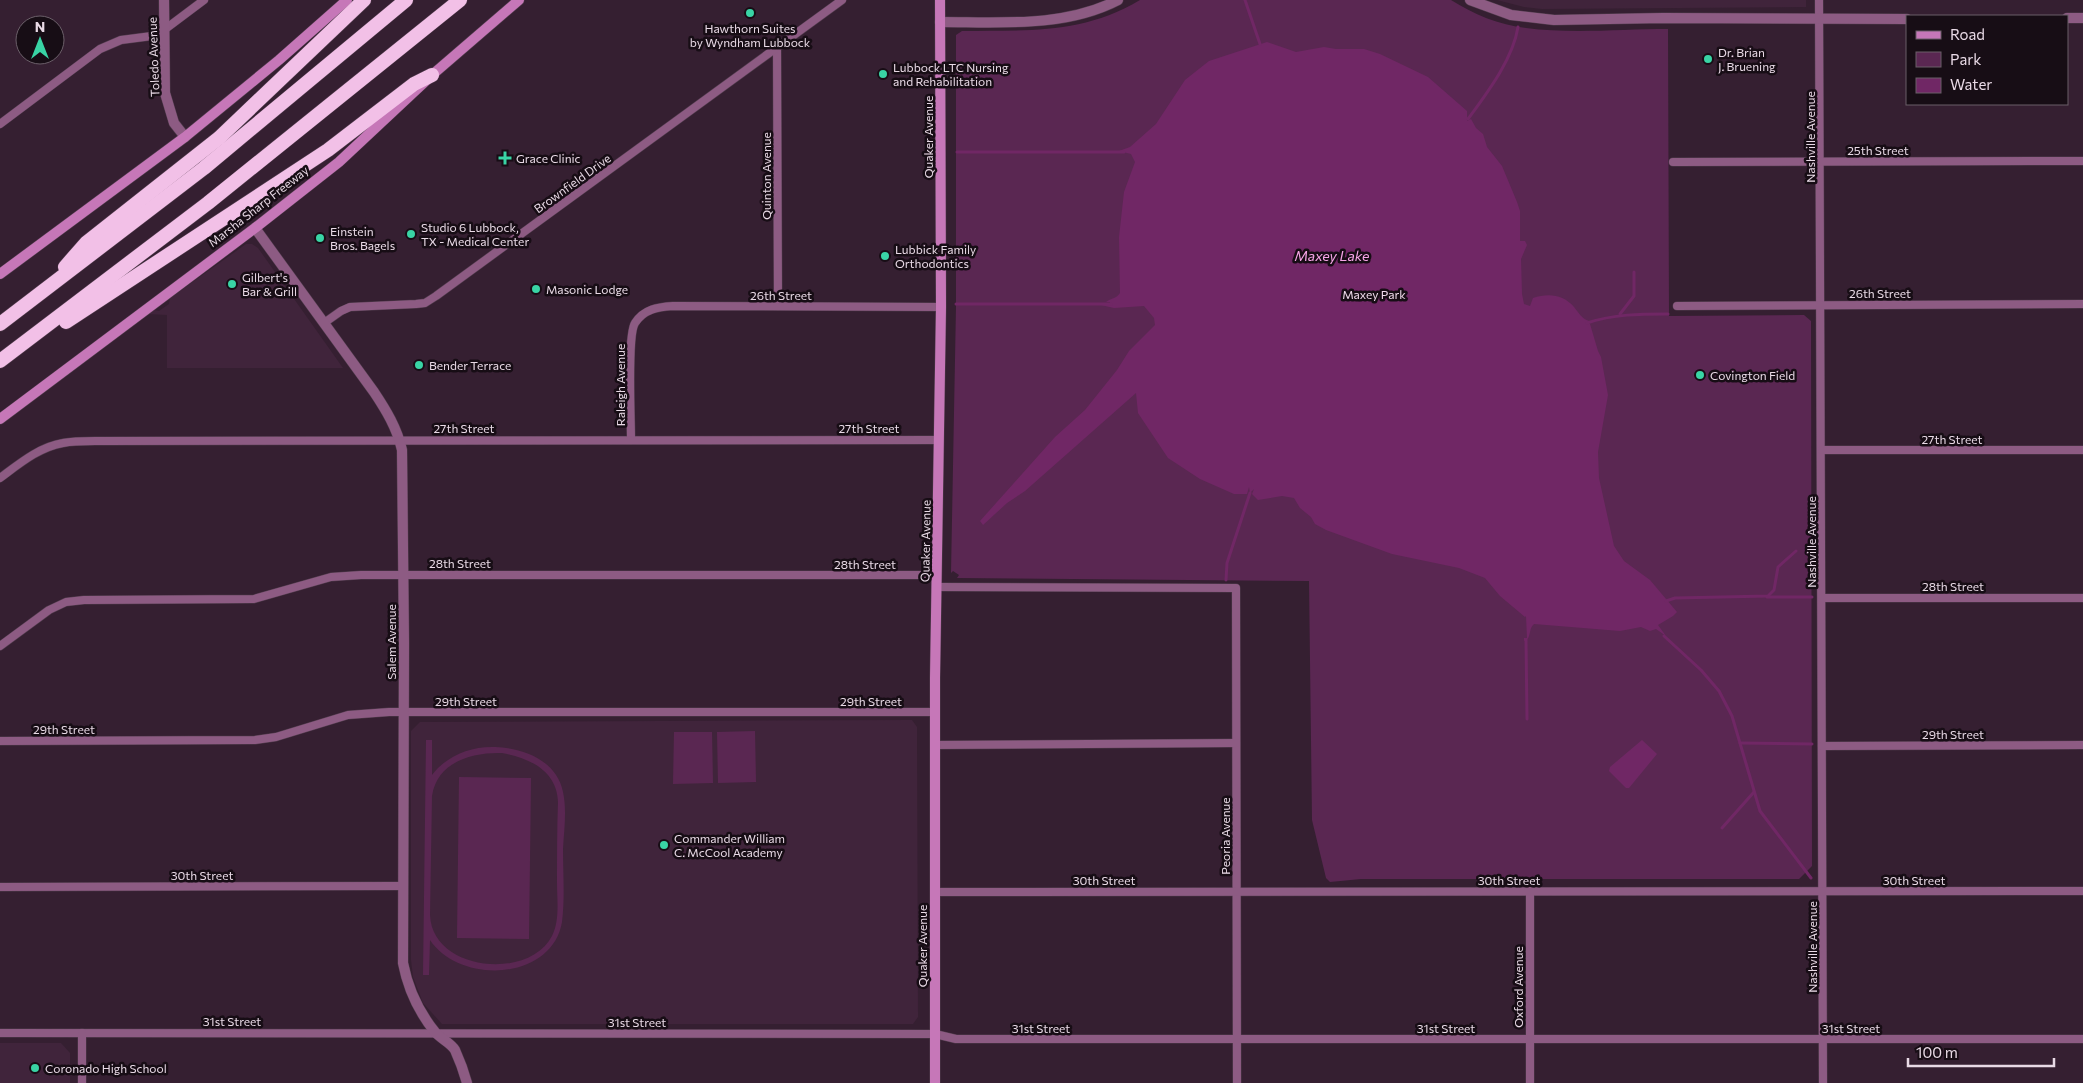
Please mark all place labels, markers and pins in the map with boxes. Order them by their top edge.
marker: Hawthorn Suites by Wyndham Lubbock [744,7,756,19]
place label: Hawthorn Suites by Wyndham Lubbock [690,21,811,49]
place label: Dr. Brian J. Bruening [1718,45,1776,74]
marker: Dr. Brian J. Bruening [1702,53,1714,65]
place label: Lubbock LTC Nursing and Rehabilitation [893,60,1009,88]
marker: Lubbock LTC Nursing and Rehabilitation [877,68,889,80]
marker: Grace Clinic [498,151,512,165]
place label: Grace Clinic [516,151,581,165]
place label: Studio 6 Lubbock, TX - Medical Center [421,220,529,248]
place label: Einstein Bros. Bagels [330,224,395,252]
marker: Studio 6 Lubbock, TX - Medical Center [405,228,417,240]
marker: Einstein Bros. Bagels [314,232,326,244]
place label: Lubbick Family Orthodontics [895,242,976,270]
marker: Lubbick Family Orthodontics [879,250,891,262]
place label: Gilbert's Bar & Grill [242,270,297,298]
marker: Gilbert's Bar & Grill [226,278,238,290]
place label: Masonic Lodge [546,282,628,296]
marker: Masonic Lodge [530,283,542,295]
place label: Bender Terrace [429,358,511,372]
marker: Bender Terrace [413,359,425,371]
place label: Covington Field [1710,368,1795,382]
marker: Covington Field [1694,369,1706,381]
place label: Commander William C. McCool Academy [674,831,785,859]
marker: Commander William C. McCool Academy [658,839,670,851]
place label: Coronado High School [45,1061,167,1075]
marker: Coronado High School [29,1062,41,1074]

